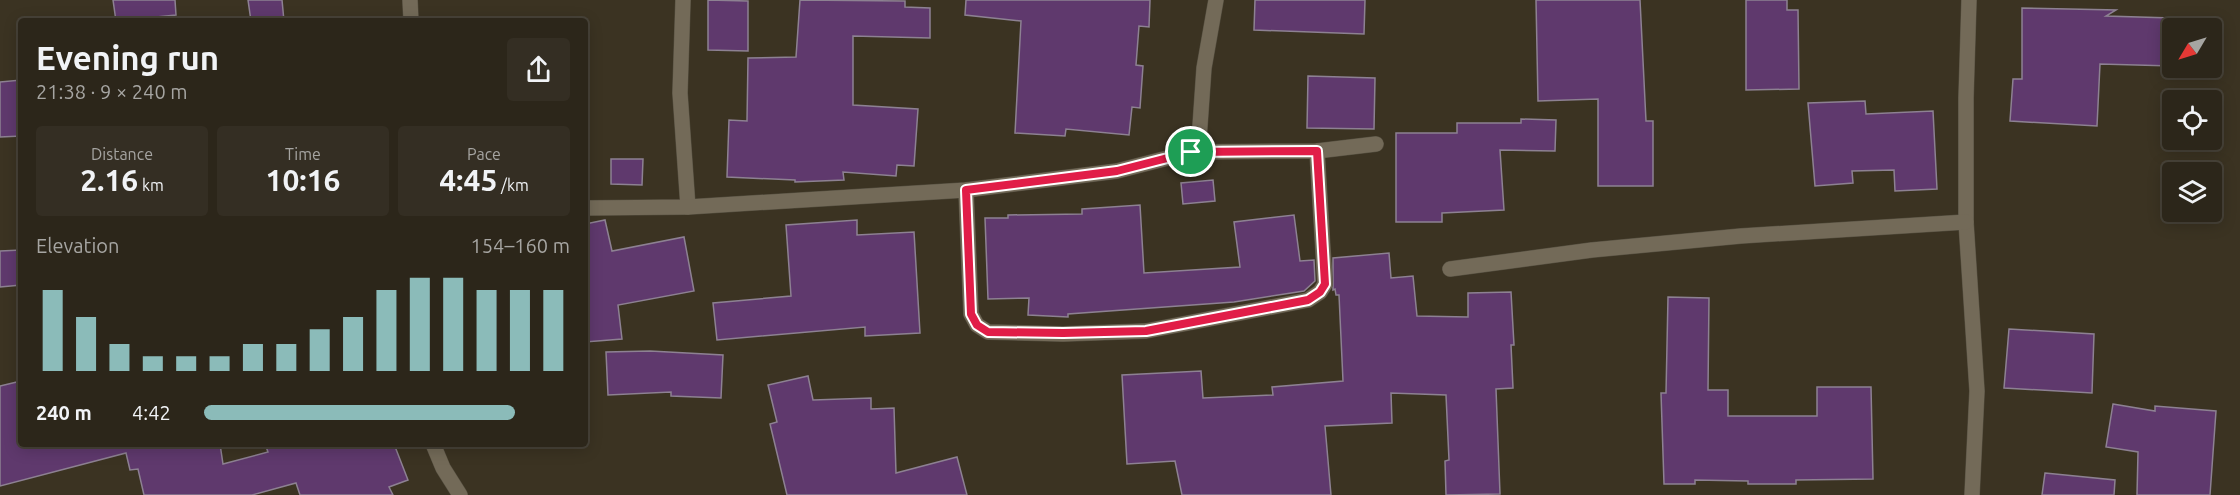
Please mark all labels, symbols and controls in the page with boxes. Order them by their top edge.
north arrow [2162,18,2222,78]
map controls [2162,18,2222,222]
button: share [507,38,570,101]
text: Evening run [36,39,219,76]
text: 21:38 · 9 × 240 m [36,80,188,103]
button: locate [2162,90,2222,150]
pin [1165,126,1216,177]
icon: arrive [1174,135,1207,168]
text: Distance [91,145,153,163]
text: Time [285,145,321,163]
text: Pace [467,145,501,163]
button: layers [2162,162,2222,222]
text: 2.16 [80,163,138,197]
text: 10:16 [265,163,341,197]
text: 4:45 [439,163,497,197]
text: km [138,176,164,194]
text: /km [497,176,529,194]
text: Elevation [36,234,119,257]
text: 154–160 m [471,234,570,257]
text: 240 m [36,401,92,424]
text: 4:42 [132,401,171,424]

